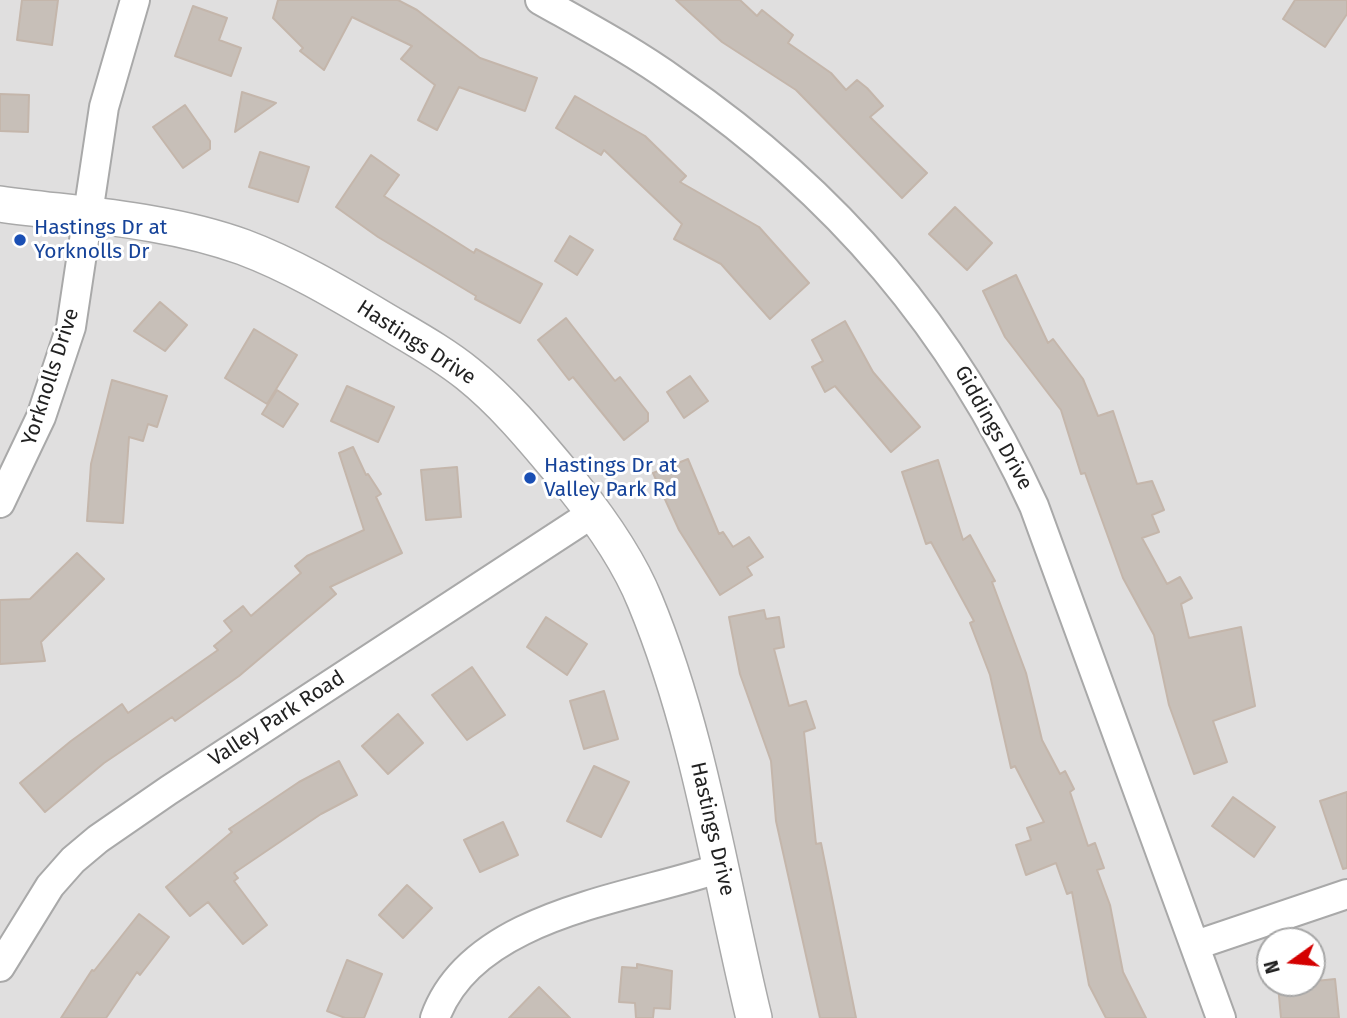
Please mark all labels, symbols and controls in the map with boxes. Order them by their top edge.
place label: Hastings Dr at Yorknolls Dr [34,215,167,265]
marker: Hastings Dr at Yorknolls Dr [12,232,28,248]
street label: Hastings Drive [352,295,480,391]
street label: Yorknolls Drive [17,305,85,449]
street label: Giddings Drive [949,362,1037,494]
place label: Hastings Dr at Valley Park Rd [544,453,677,503]
marker: Hastings Dr at Valley Park Rd [522,470,538,486]
street label: Valley Park Road [204,666,350,772]
street label: Hastings Drive [684,760,740,898]
north arrow [1256,927,1326,997]
text: N [1259,958,1285,976]

